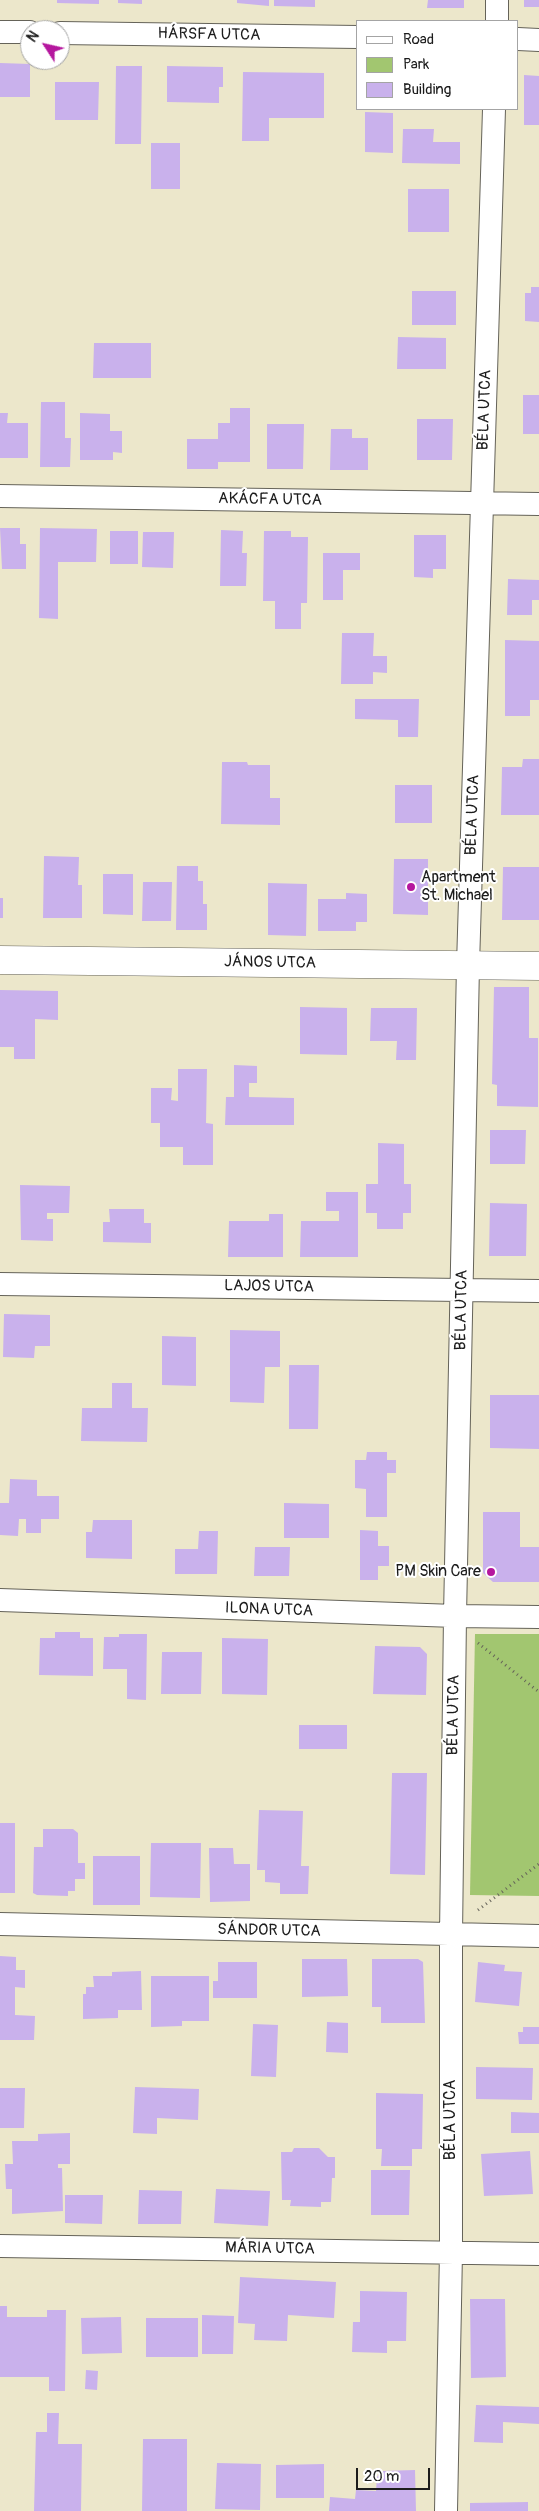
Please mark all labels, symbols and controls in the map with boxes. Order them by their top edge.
north arrow [20,20,70,70]
legend [356,20,519,110]
street label: HÁRSFA UTCA [157,25,261,45]
text: N [23,28,43,45]
text: Road [403,30,434,49]
text: Park [403,55,429,74]
text: Building [403,80,451,99]
street label: BÉLA UTCA [474,369,496,451]
street label: AKÁCFA UTCA [218,489,322,511]
street label: BÉLA UTCA [462,774,484,856]
place label: Apartment St. Michael [421,868,496,906]
marker: Apartment St. Michael [405,881,417,893]
street label: JÁNOS UTCA [224,953,316,973]
street label: BÉLA UTCA [452,1270,472,1350]
street label: LAJOS UTCA [224,1277,314,1297]
place label: PM Skin Care [395,1562,481,1582]
marker: PM Skin Care [485,1566,497,1578]
street label: ILONA UTCA [225,1599,313,1621]
street label: BÉLA UTCA [444,1675,464,1755]
street label: SÁNDOR UTCA [217,1920,321,1942]
street label: BÉLA UTCA [441,2080,461,2160]
street label: MÁRIA UTCA [225,2239,315,2259]
scale bar [359,2458,433,2490]
text: 20 m [364,2467,399,2486]

